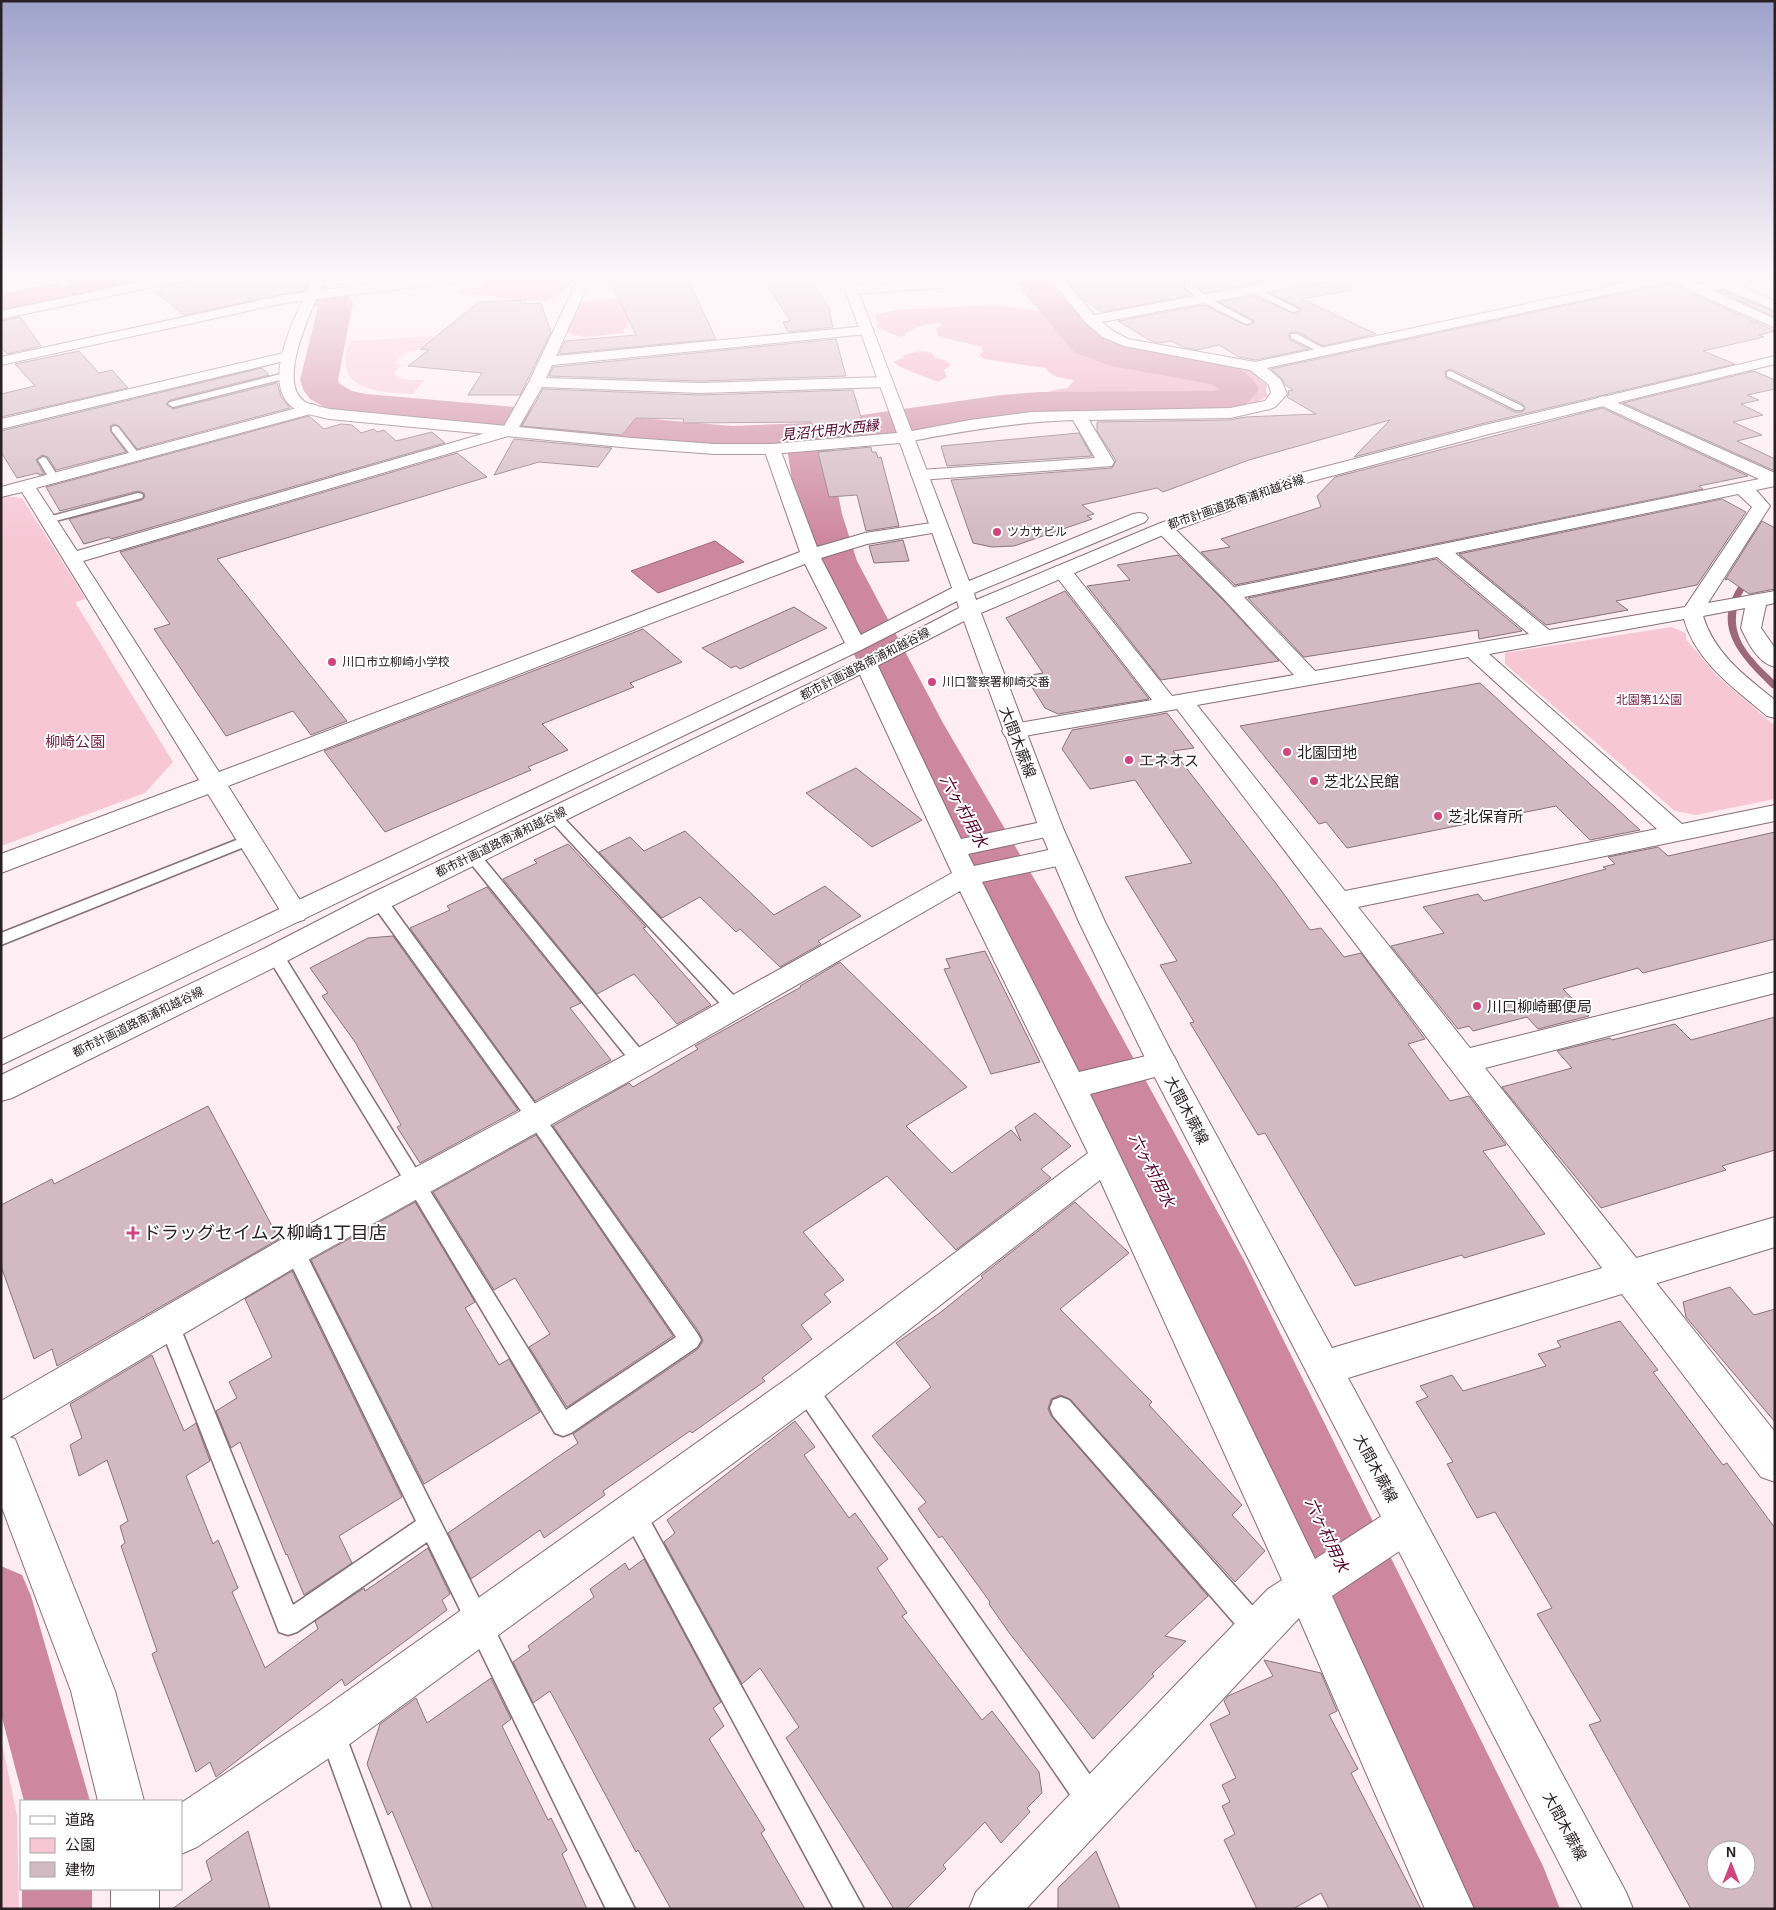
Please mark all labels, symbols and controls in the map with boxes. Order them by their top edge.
water label: 見沼代用水西縁 [780,417,882,443]
street label: 都市計画道路南浦和越谷線 [1166,472,1306,532]
place label: ツカサビル [1007,525,1067,539]
marker: ツカサビル [991,526,1003,538]
street label: 都市計画道路南浦和越谷線 [798,625,932,703]
place label: 川口市立柳崎小学校 [342,655,450,669]
marker: 川口市立柳崎小学校 [326,656,338,668]
place label: 川口警察署柳崎交番 [942,675,1050,689]
marker: 川口警察署柳崎交番 [926,676,938,688]
park label: 北園第1公園 [1616,693,1682,707]
street label: 大間木蕨線 [997,704,1039,780]
park label: 柳崎公園 [45,733,105,750]
place label: 北園団地 [1297,744,1357,761]
marker: 北園団地 [1281,746,1293,758]
place label: エネオス [1139,752,1199,769]
marker: エネオス [1123,754,1135,766]
water label: 六ヶ村用水 [937,772,992,852]
place label: 芝北公民館 [1324,773,1399,790]
marker: 芝北公民館 [1308,775,1320,787]
street label: 都市計画道路南浦和越谷線 [433,804,569,880]
place label: 芝北保育所 [1448,808,1523,825]
marker: 芝北保育所 [1432,810,1444,822]
street label: 都市計画道路南浦和越谷線 [70,984,206,1060]
place label: 川口柳崎郵便局 [1487,998,1592,1015]
marker: 川口柳崎郵便局 [1471,1000,1483,1012]
street label: 大間木蕨線 [1162,1073,1212,1147]
water label: 六ヶ村用水 [1126,1130,1179,1211]
place label: ドラッグセイムス柳崎1丁目店 [143,1223,387,1243]
marker: ドラッグセイムス柳崎1丁目店 [127,1227,139,1239]
street label: 大間木蕨線 [1351,1431,1401,1505]
water label: 六ヶ村用水 [1302,1495,1352,1577]
street label: 大間木蕨線 [1540,1789,1590,1863]
legend [20,1800,182,1890]
text: 道路 [65,1811,95,1828]
text: 公園 [65,1836,95,1853]
north arrow [1706,1840,1756,1890]
text: N [1726,1844,1736,1860]
text: 建物 [65,1861,95,1878]

